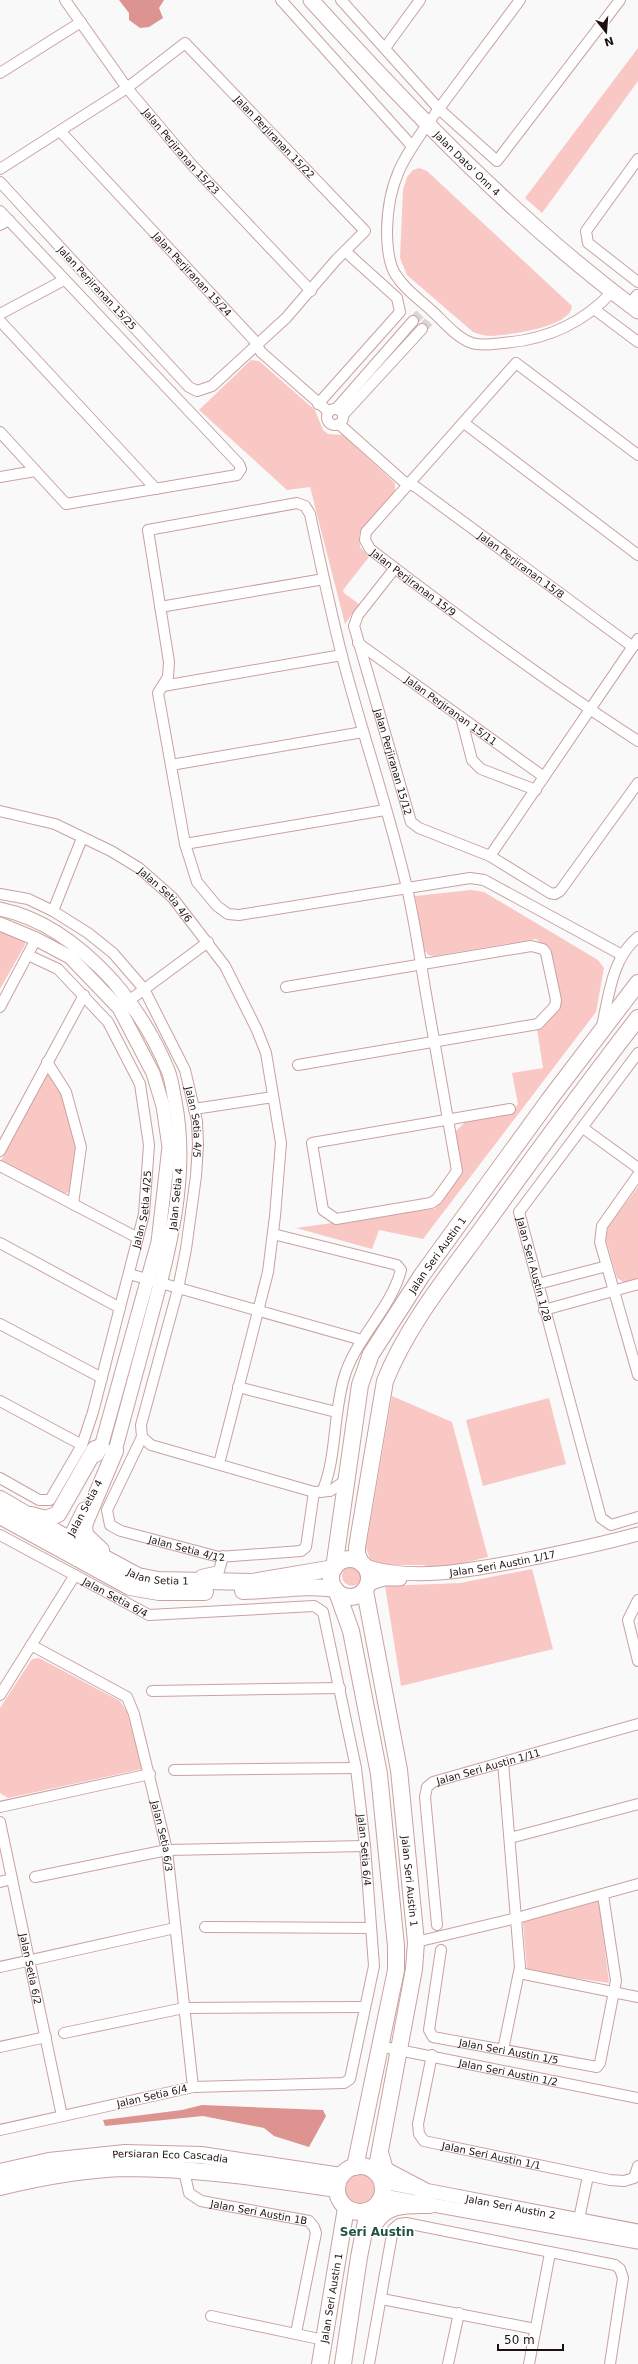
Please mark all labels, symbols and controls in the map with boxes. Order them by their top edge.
north arrow [586,12,626,52]
text: N [602,34,615,49]
street label: Jalan Perjiranan 15/22 [232,93,317,180]
street label: Jalan Perjiranan 15/23 [140,105,222,196]
street label: Jalan Dato' Onn 4 [431,128,502,198]
street label: Jalan Perjiranan 15/24 [150,229,234,318]
street label: Jalan Perjiranan 15/25 [55,243,139,332]
street label: Jalan Perjiranan 15/8 [476,529,566,600]
street label: Jalan Perjiranan 15/9 [368,546,458,618]
street label: Jalan Perjiranan 15/11 [403,673,499,747]
street label: Jalan Perjiranan 15/12 [373,706,414,816]
street label: Jalan Setia 4/6 [136,864,194,924]
street label: Jalan Setia 4/5 [183,1084,204,1158]
street label: Jalan Setia 4 [167,1167,185,1232]
street label: Jalan Setia 4/25 [130,1170,153,1250]
street label: Jalan Seri Austin 1 [406,1214,468,1296]
street label: Jalan Seri Austin 1/28 [515,1215,554,1323]
street label: Jalan Setia 4 [65,1478,104,1539]
street label: Jalan Setia 4/12 [147,1533,226,1563]
street label: Jalan Seri Austin 1/17 [448,1548,556,1578]
street label: Jalan Setia 1 [125,1565,189,1586]
street label: Jalan Setia 6/4 [80,1575,150,1619]
street label: Jalan Seri Austin 1/11 [434,1746,541,1787]
street label: Jalan Setia 6/3 [149,1799,175,1872]
street label: Jalan Setia 6/4 [356,1812,373,1886]
street label: Jalan Seri Austin 1 [400,1834,420,1927]
street label: Jalan Setia 6/2 [18,1931,44,2005]
street label: Jalan Seri Austin 1/5 [457,2036,559,2065]
street label: Jalan Seri Austin 1/2 [457,2056,559,2087]
street label: Jalan Setia 6/4 [115,2083,188,2110]
street label: Jalan Seri Austin 1/1 [440,2139,542,2171]
street label: Persiaran Eco Cascadia [112,2147,229,2165]
street label: Jalan Seri Austin 2 [464,2192,556,2221]
street label: Jalan Seri Austin 1B [209,2197,308,2226]
district label: Seri Austin [340,2225,414,2239]
street label: Jalan Seri Austin 1 [318,2252,344,2345]
scale bar [498,2326,563,2352]
text: 50 m [504,2333,535,2347]

